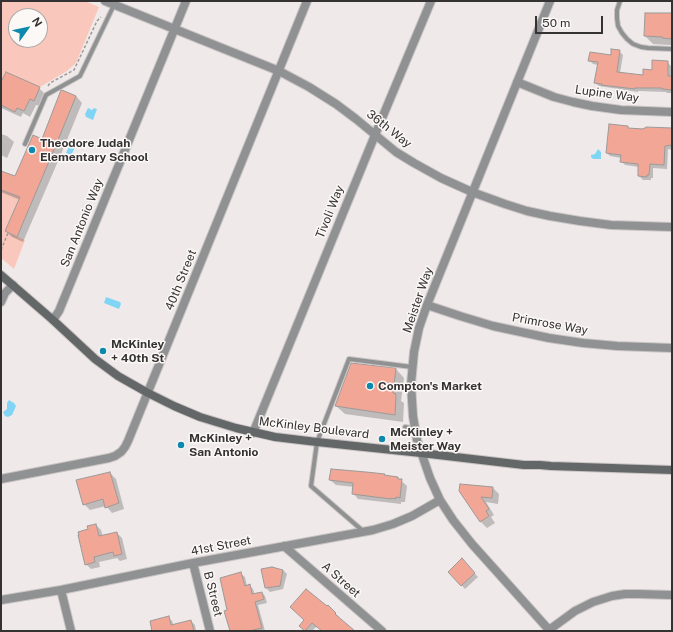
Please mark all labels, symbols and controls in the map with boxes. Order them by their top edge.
north arrow [8,8,48,48]
scale bar [537,8,605,34]
text: N [30,15,45,29]
text: 50 m [542,16,570,30]
street label: Lupine Way [574,82,640,106]
street label: 36th Way [364,107,414,151]
place label: Theodore Judah Elementary School [40,136,149,164]
marker: Theodore Judah Elementary School [27,145,37,155]
street label: San Antonio Way [58,177,106,269]
street label: Tivoli Way [313,183,347,241]
street label: 40th Street [162,247,200,313]
street label: Meister Way [400,265,436,335]
street label: Primrose Way [511,310,589,338]
place label: McKinley + 40th St [111,337,164,365]
marker: McKinley + 40th St [98,346,108,356]
place label: Compton's Market [378,379,482,393]
marker: Compton's Market [365,381,375,391]
street label: McKinley Boulevard [258,414,370,442]
place label: McKinley + Meister Way [390,425,461,453]
place label: McKinley + San Antonio [189,431,258,459]
marker: McKinley + Meister Way [377,434,387,444]
marker: McKinley + San Antonio [176,440,186,450]
street label: 41st Street [190,533,252,559]
street label: A Street [319,559,363,601]
street label: B Street [200,570,226,618]

